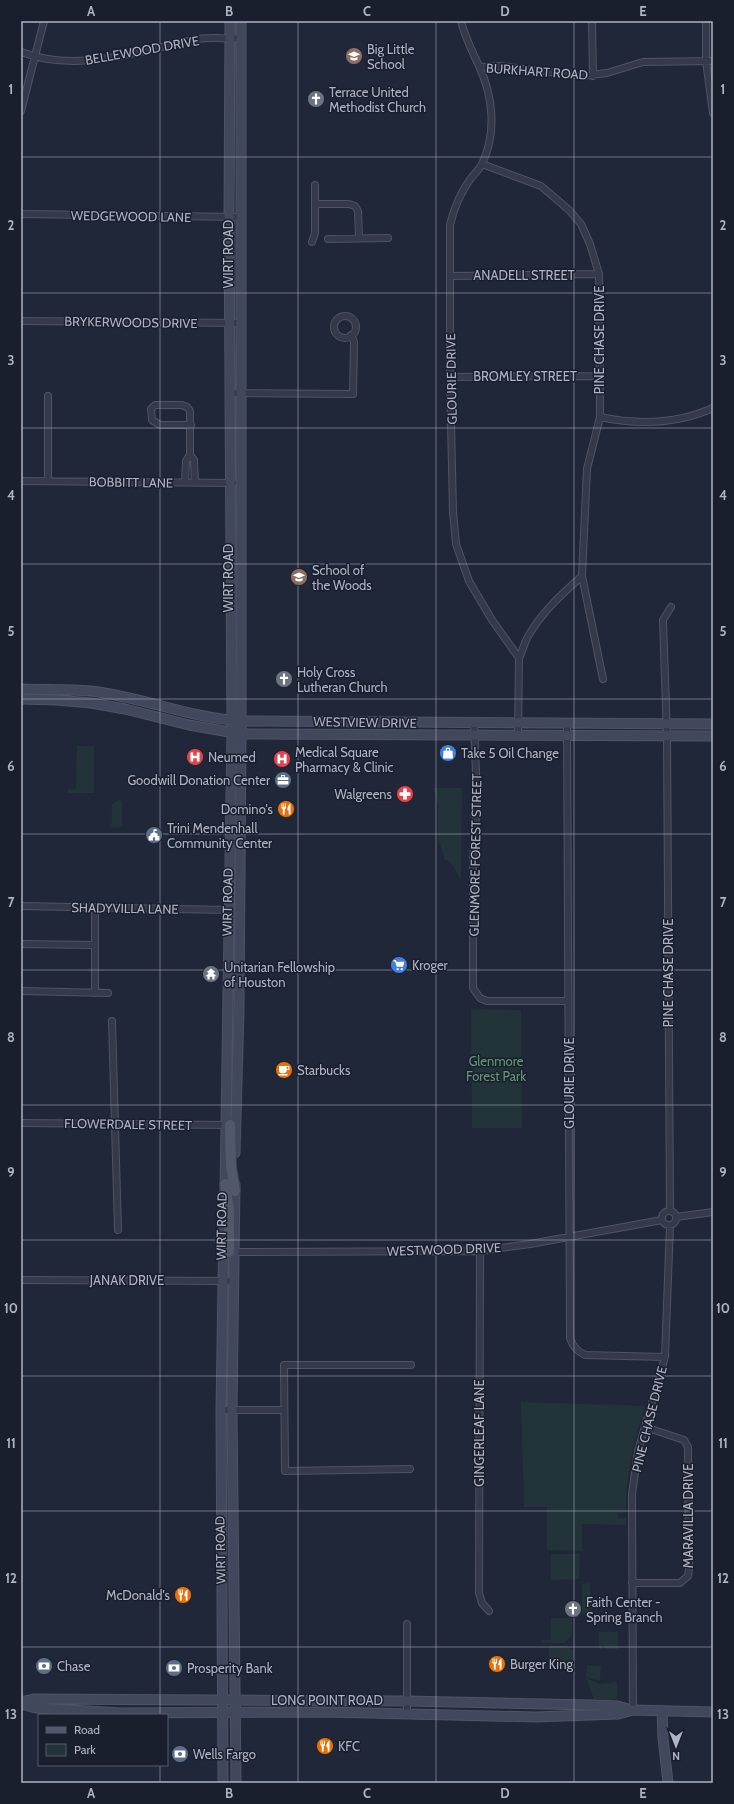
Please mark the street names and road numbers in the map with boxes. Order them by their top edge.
street label: BELLEWOOD DRIVE [84,32,200,68]
street label: BURKHART ROAD [485,59,589,83]
street label: WEDGEWOOD LANE [71,207,191,225]
street label: WIRT ROAD [220,220,236,288]
street label: ANADELL STREET [473,267,575,283]
street label: PINE CHASE DRIVE [591,286,607,394]
street label: BRYKERWOODS DRIVE [64,313,198,331]
street label: GLOURIE DRIVE [442,333,460,425]
street label: BROMLEY STREET [473,368,577,384]
street label: BOBBITT LANE [89,473,173,491]
street label: WIRT ROAD [220,544,236,612]
street label: WESTVIEW DRIVE [313,713,417,731]
street label: GLENMORE FOREST STREET [466,773,484,937]
street label: WIRT ROAD [218,868,236,936]
street label: SHADYVILLA LANE [71,899,179,917]
street label: PINE CHASE DRIVE [660,919,676,1027]
street label: GLOURIE DRIVE [561,1037,577,1129]
street label: FLOWERDALE STREET [64,1115,192,1133]
street label: WIRT ROAD [212,1192,230,1260]
street label: WESTWOOD DRIVE [387,1239,501,1259]
street label: JANAK DRIVE [89,1272,164,1288]
street label: PINE CHASE DRIVE [628,1364,670,1474]
street label: GINGERLEAF LANE [471,1379,487,1487]
street label: MARAVILLA DRIVE [680,1464,696,1568]
street label: WIRT ROAD [211,1516,229,1584]
street label: LONG POINT ROAD [271,1692,383,1708]

